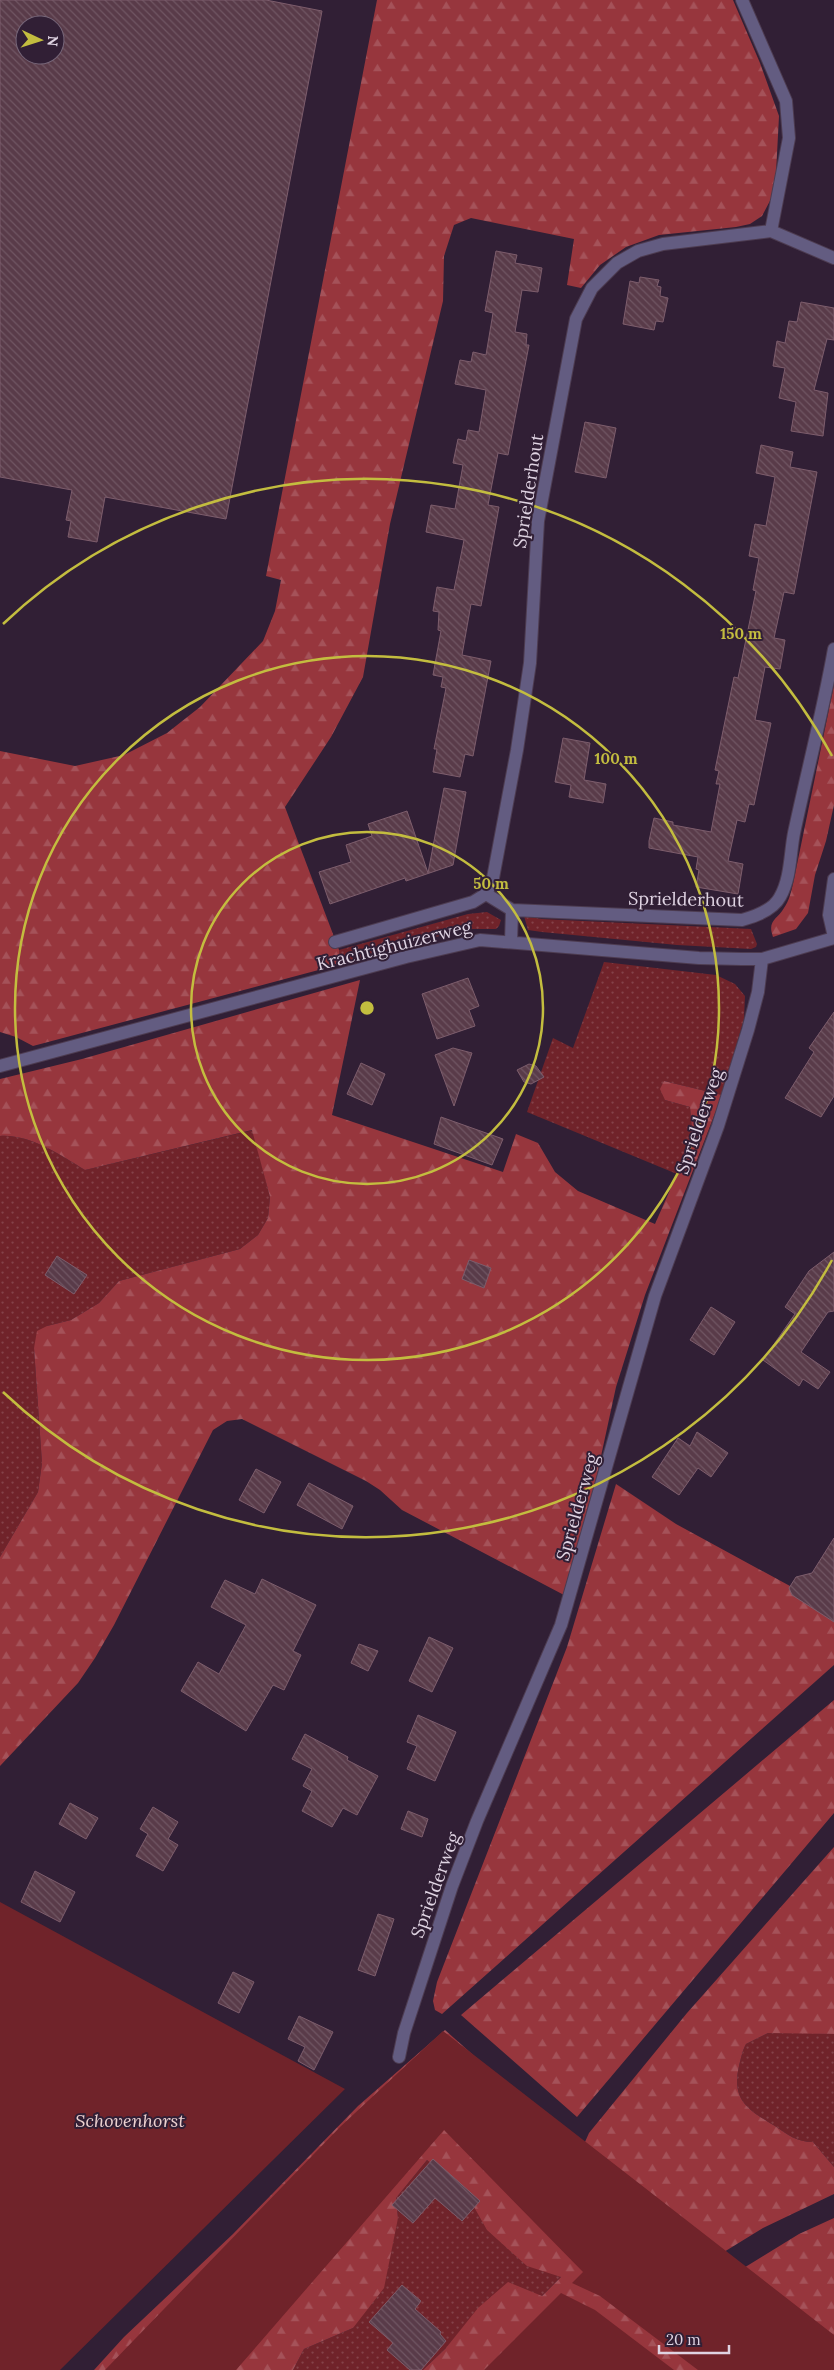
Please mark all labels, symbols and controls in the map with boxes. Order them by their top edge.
north arrow [15,15,65,65]
text: N [44,35,62,47]
street label: Sprielderhout [508,432,548,550]
text: 150 m [720,624,762,643]
text: 100 m [595,749,638,768]
text: 50 m [473,874,509,893]
street label: Sprielderhout [628,886,744,912]
street label: Krachtighuizerweg [314,914,475,975]
centre of rings [358,999,376,1017]
street label: Sprielderweg [670,1064,728,1177]
street label: Sprielderweg [551,1450,604,1563]
street label: Sprielderweg [405,1828,465,1941]
park label: Schovenhorst [75,2109,185,2132]
scale bar [659,2322,729,2354]
text: 20 m [666,2330,701,2349]

